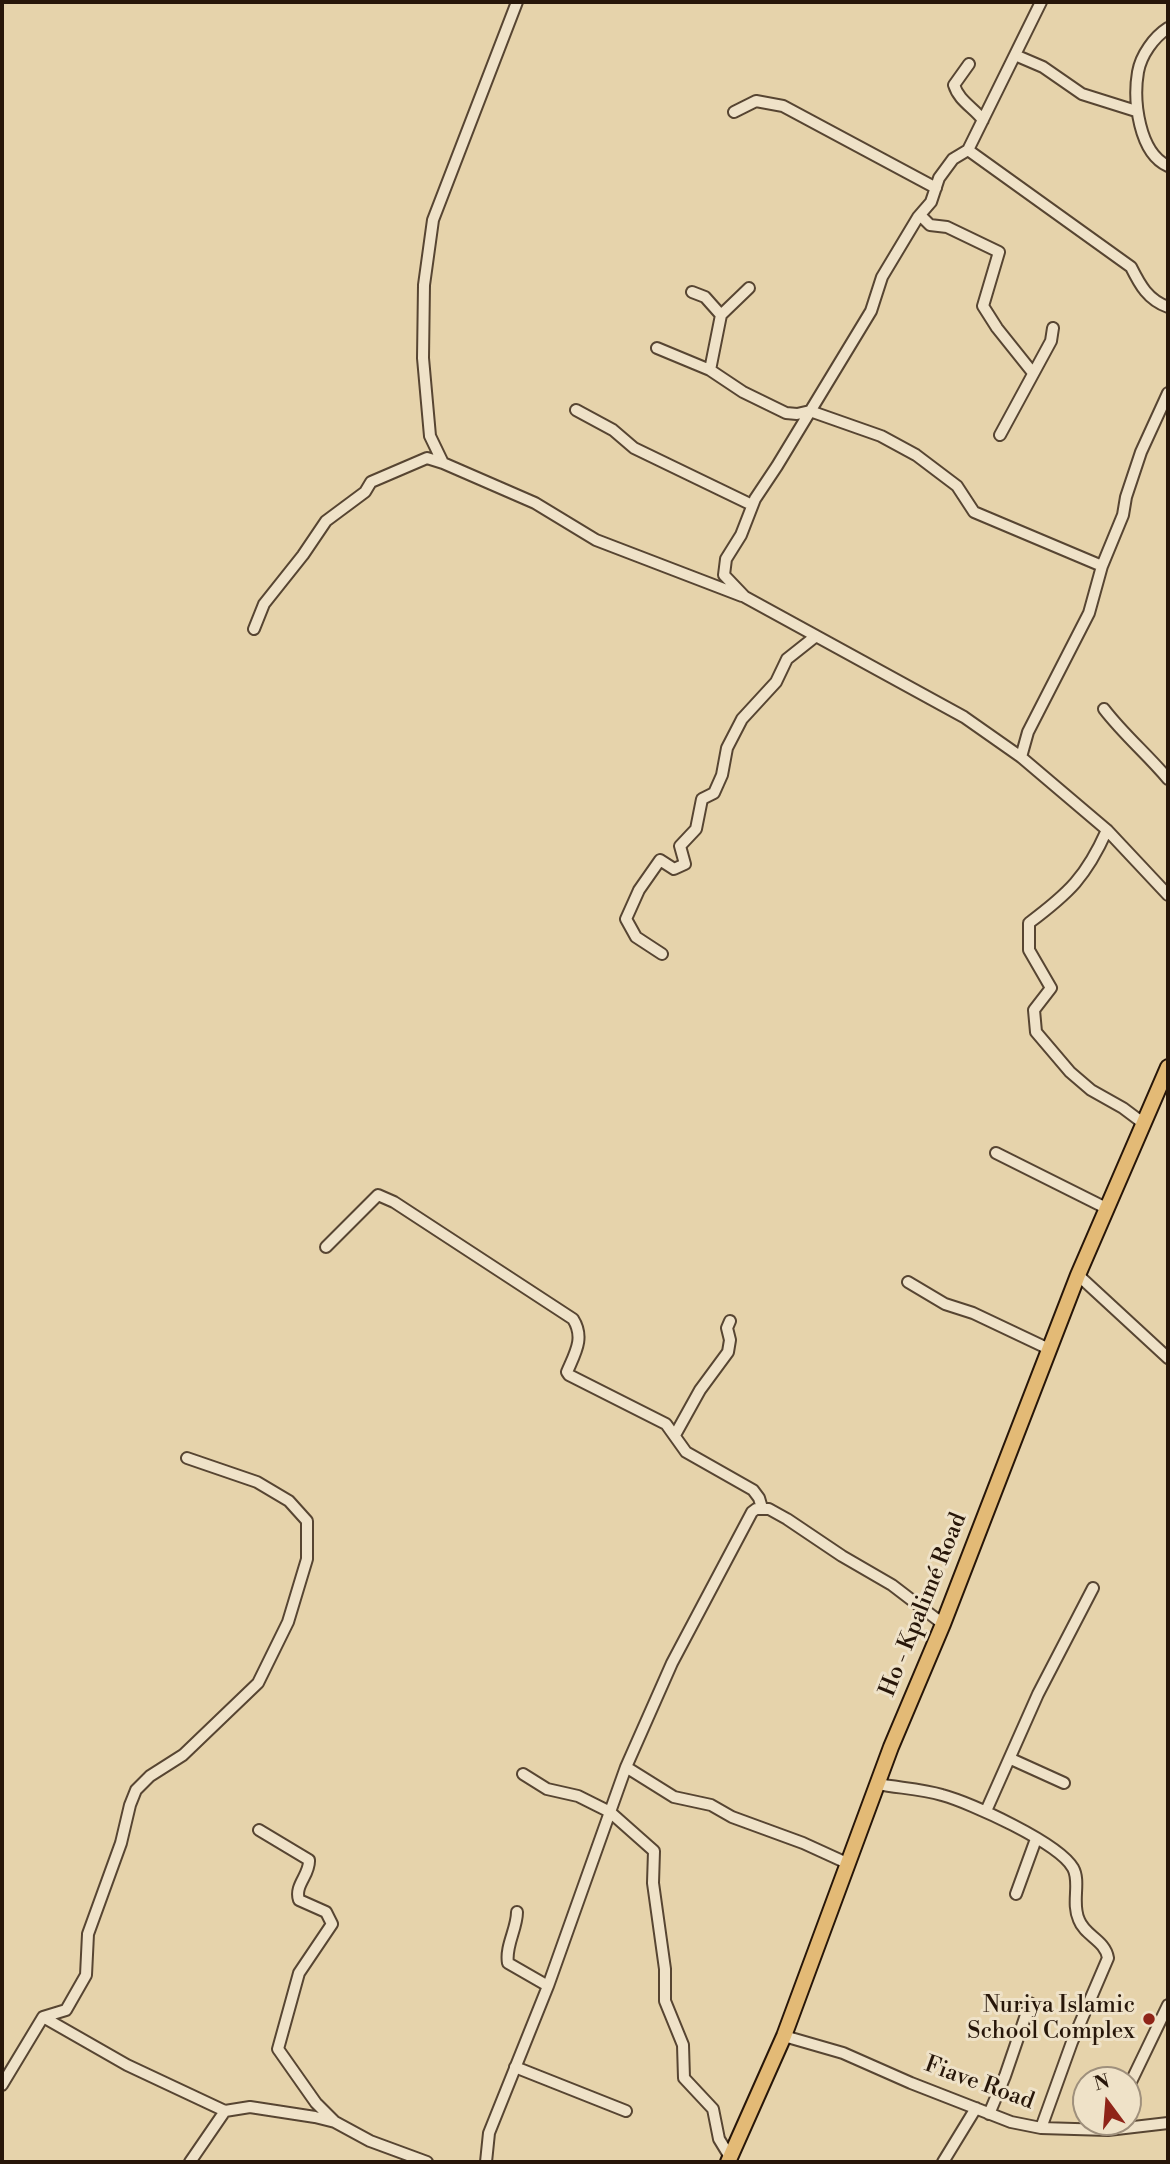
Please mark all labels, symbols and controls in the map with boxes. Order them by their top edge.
street label: Ho - Kpalimé Road [875,1509,973,1701]
place label: Nuriya Islamic School Complex [967,1992,1135,2046]
marker: Nuriya Islamic School Complex [1141,2011,1157,2027]
street label: Fiave Road [920,2051,1038,2117]
north arrow [1072,2066,1142,2136]
text: N [1091,2069,1112,2096]

